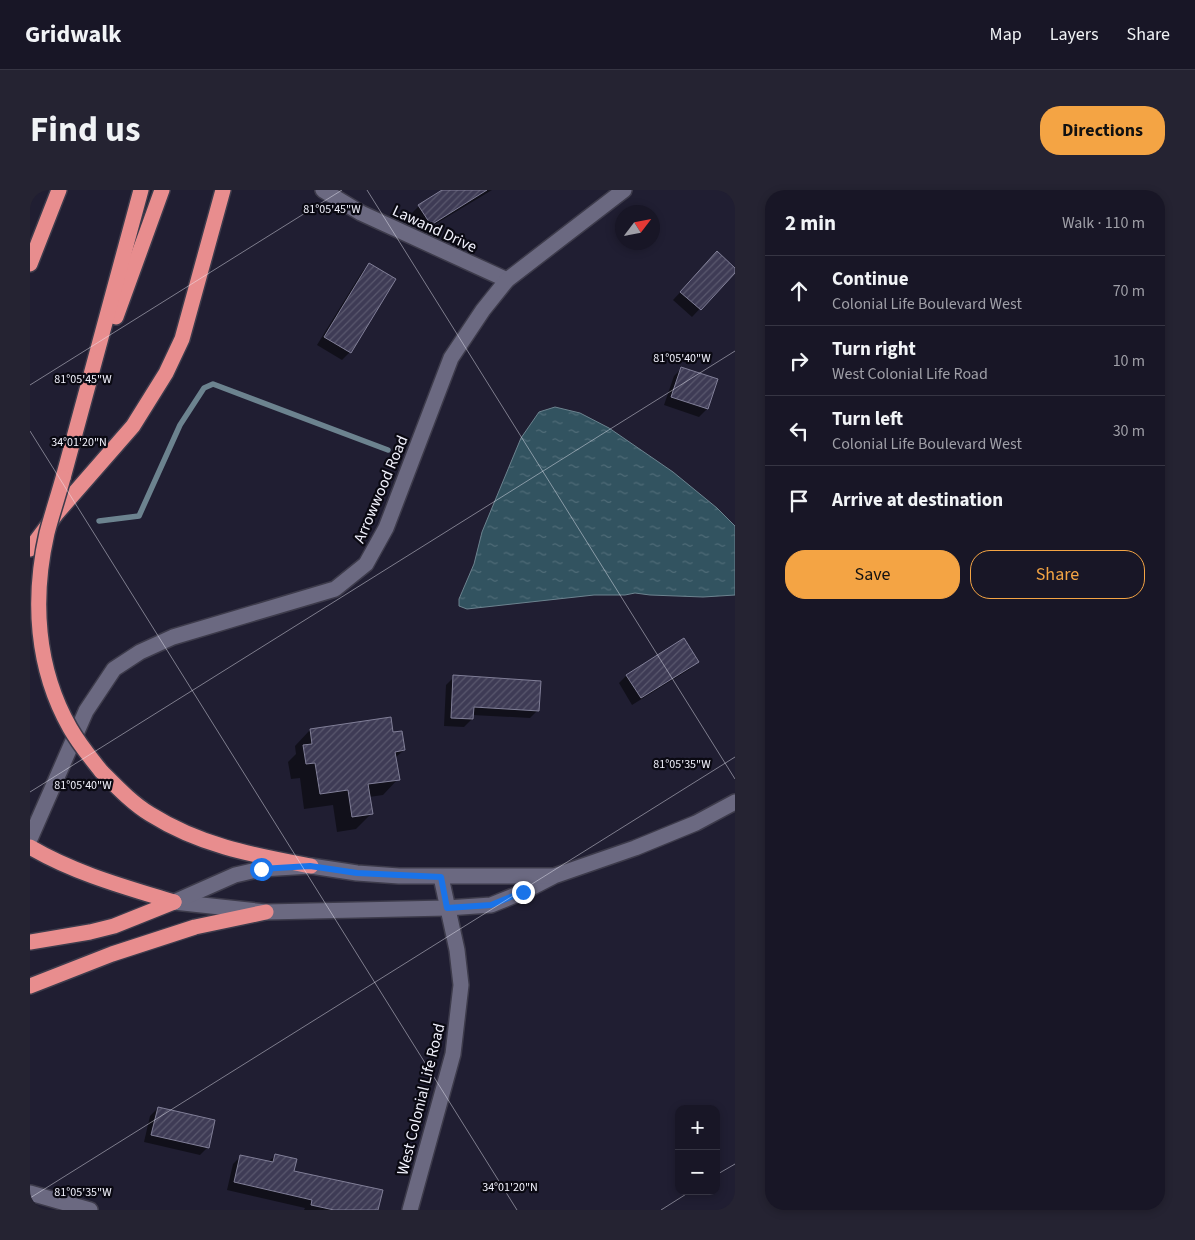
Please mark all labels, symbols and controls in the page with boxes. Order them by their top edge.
text: Gridwalk [25,17,121,52]
text: Map [990,22,1022,47]
text: Layers [1050,22,1099,47]
text: Share [1127,22,1170,47]
text: Find us [30,105,140,155]
button: Directions [1040,106,1165,155]
street label: Lawand Drive [389,200,480,258]
text: 81°05'45"W [303,201,361,218]
north arrow [615,205,660,250]
text: 2 min [785,208,836,238]
text: Walk · 110 m [1062,212,1145,234]
text: Continue [832,266,909,293]
icon: ahead [785,277,813,305]
text: 70 m [1113,280,1145,302]
text: Colonial Life Boulevard West [832,293,1022,315]
text: Turn right [832,336,916,363]
icon: right [785,347,813,375]
text: 81°05'40"W [653,350,711,367]
text: 10 m [1113,350,1145,372]
text: West Colonial Life Road [832,363,988,385]
text: 81°05'45"W [54,371,112,388]
text: Turn left [832,406,903,433]
icon: left [785,417,813,445]
text: 30 m [1113,420,1145,442]
street label: Arrowwood Road [348,432,414,547]
text: Colonial Life Boulevard West [832,433,1022,455]
text: 34°01'20"N [51,434,107,451]
icon: arrive [785,487,813,515]
text: Arrive at destination [832,487,1003,514]
button: Save [785,550,960,599]
button: Share [970,550,1145,599]
text: 81°05'35"W [653,756,711,773]
text: 81°05'40"W [54,777,112,794]
route start [250,858,273,881]
route end [512,881,535,904]
street label: West Colonial Life Road [391,1021,450,1177]
map controls [675,1105,720,1195]
button: + [675,1105,720,1150]
button: − [675,1150,720,1195]
text: 34°01'20"N [482,1179,538,1196]
text: 81°05'35"W [54,1184,112,1201]

